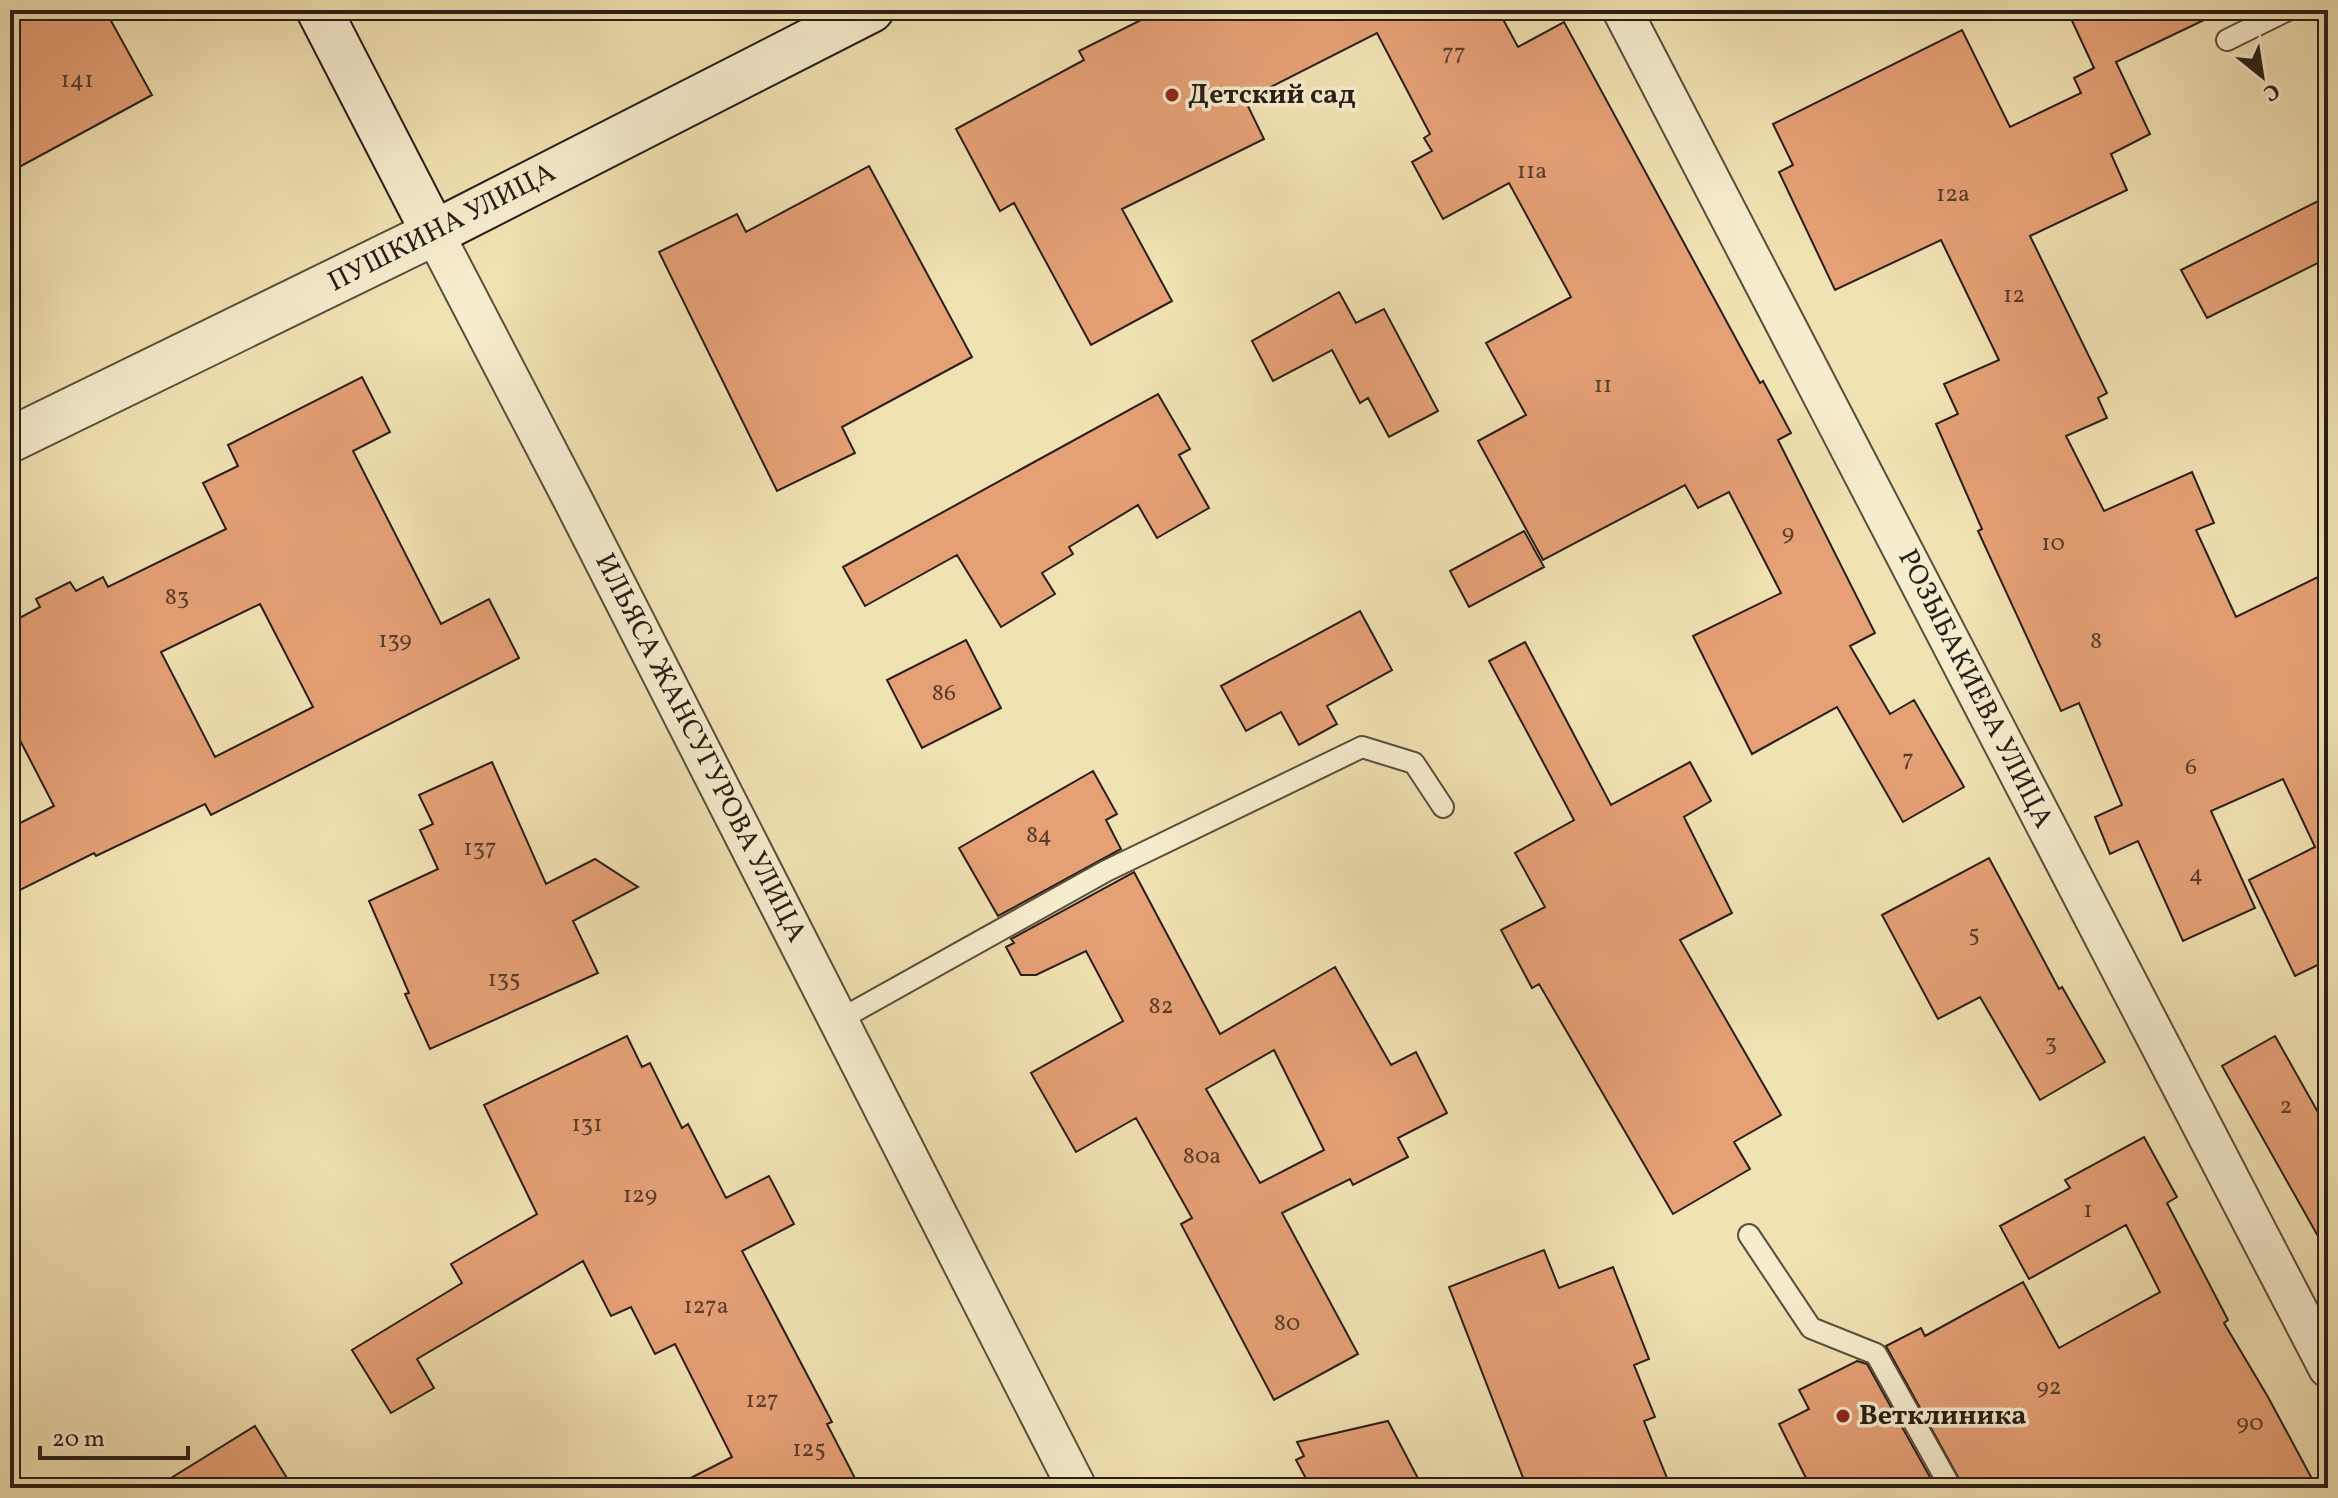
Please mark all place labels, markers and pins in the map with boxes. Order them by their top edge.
place label: Детский сад [1188,76,1356,115]
marker: Детский сад [1163,86,1181,104]
place label: Ветклиника [1859,1397,2027,1436]
marker: Ветклиника [1834,1407,1852,1425]

